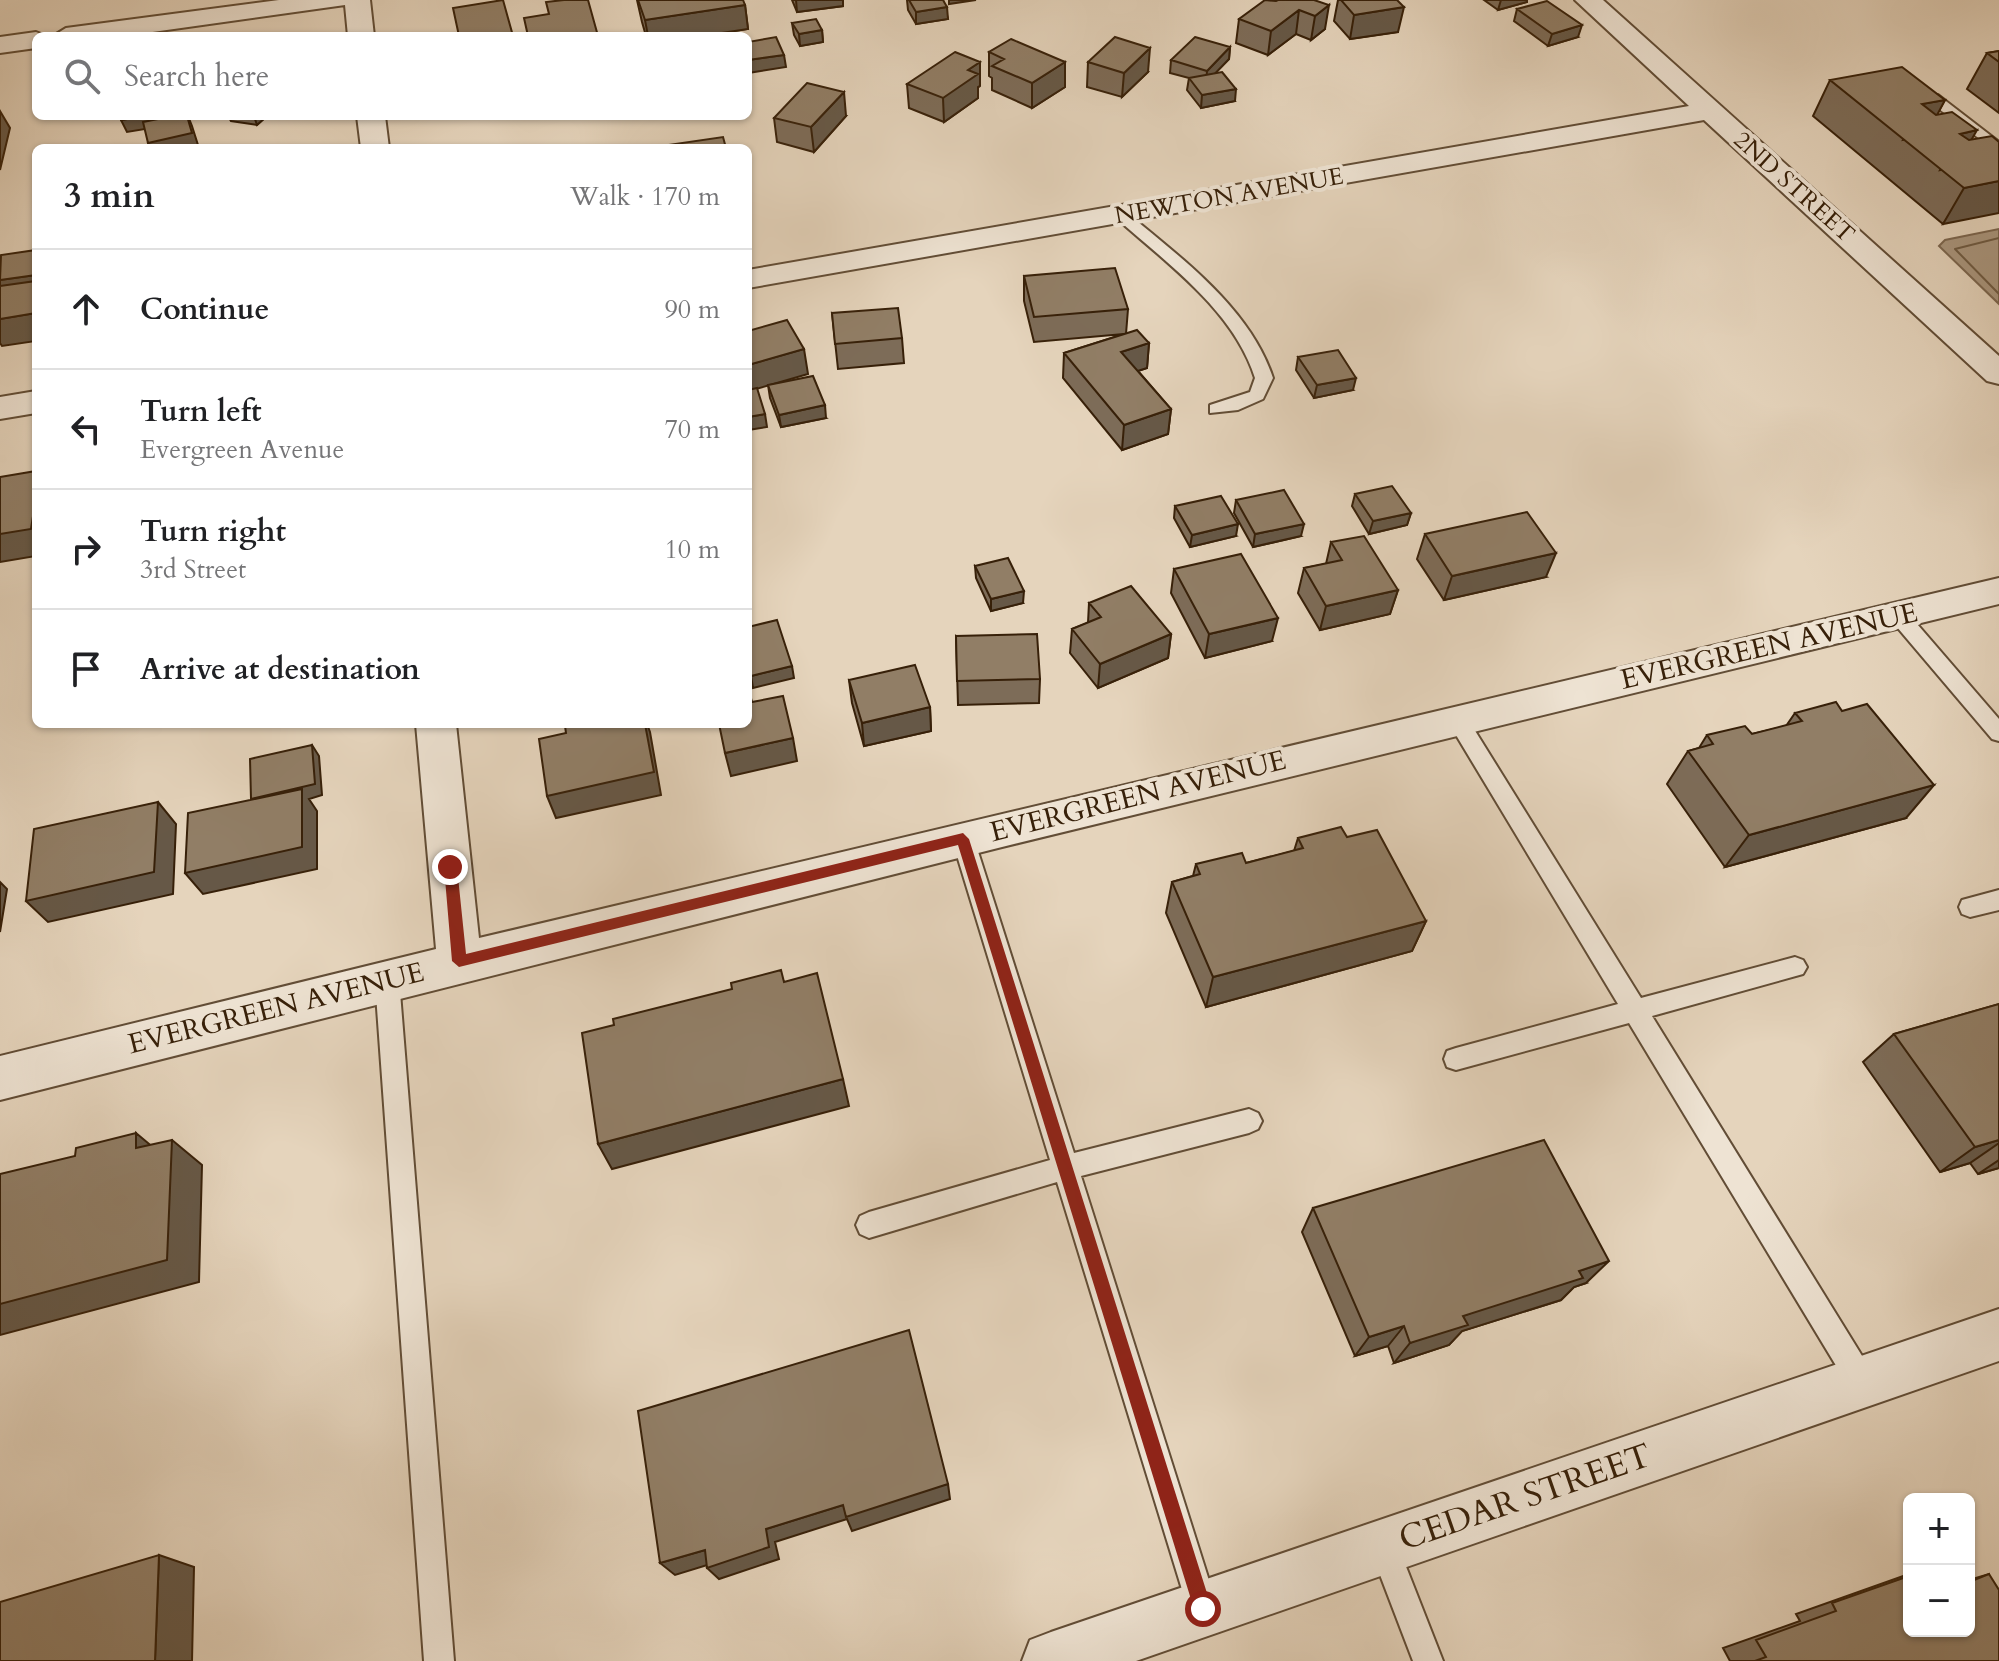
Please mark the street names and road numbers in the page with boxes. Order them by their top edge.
street label: 2ND STREET [1726,124,1862,250]
street label: NEWTON AVENUE [1112,160,1346,232]
street label: EVERGREEN AVENUE [1617,593,1921,699]
street label: EVERGREEN AVENUE [986,741,1290,851]
street label: EVERGREEN AVENUE [124,953,428,1063]
street label: CEDAR STREET [1393,1432,1657,1562]

